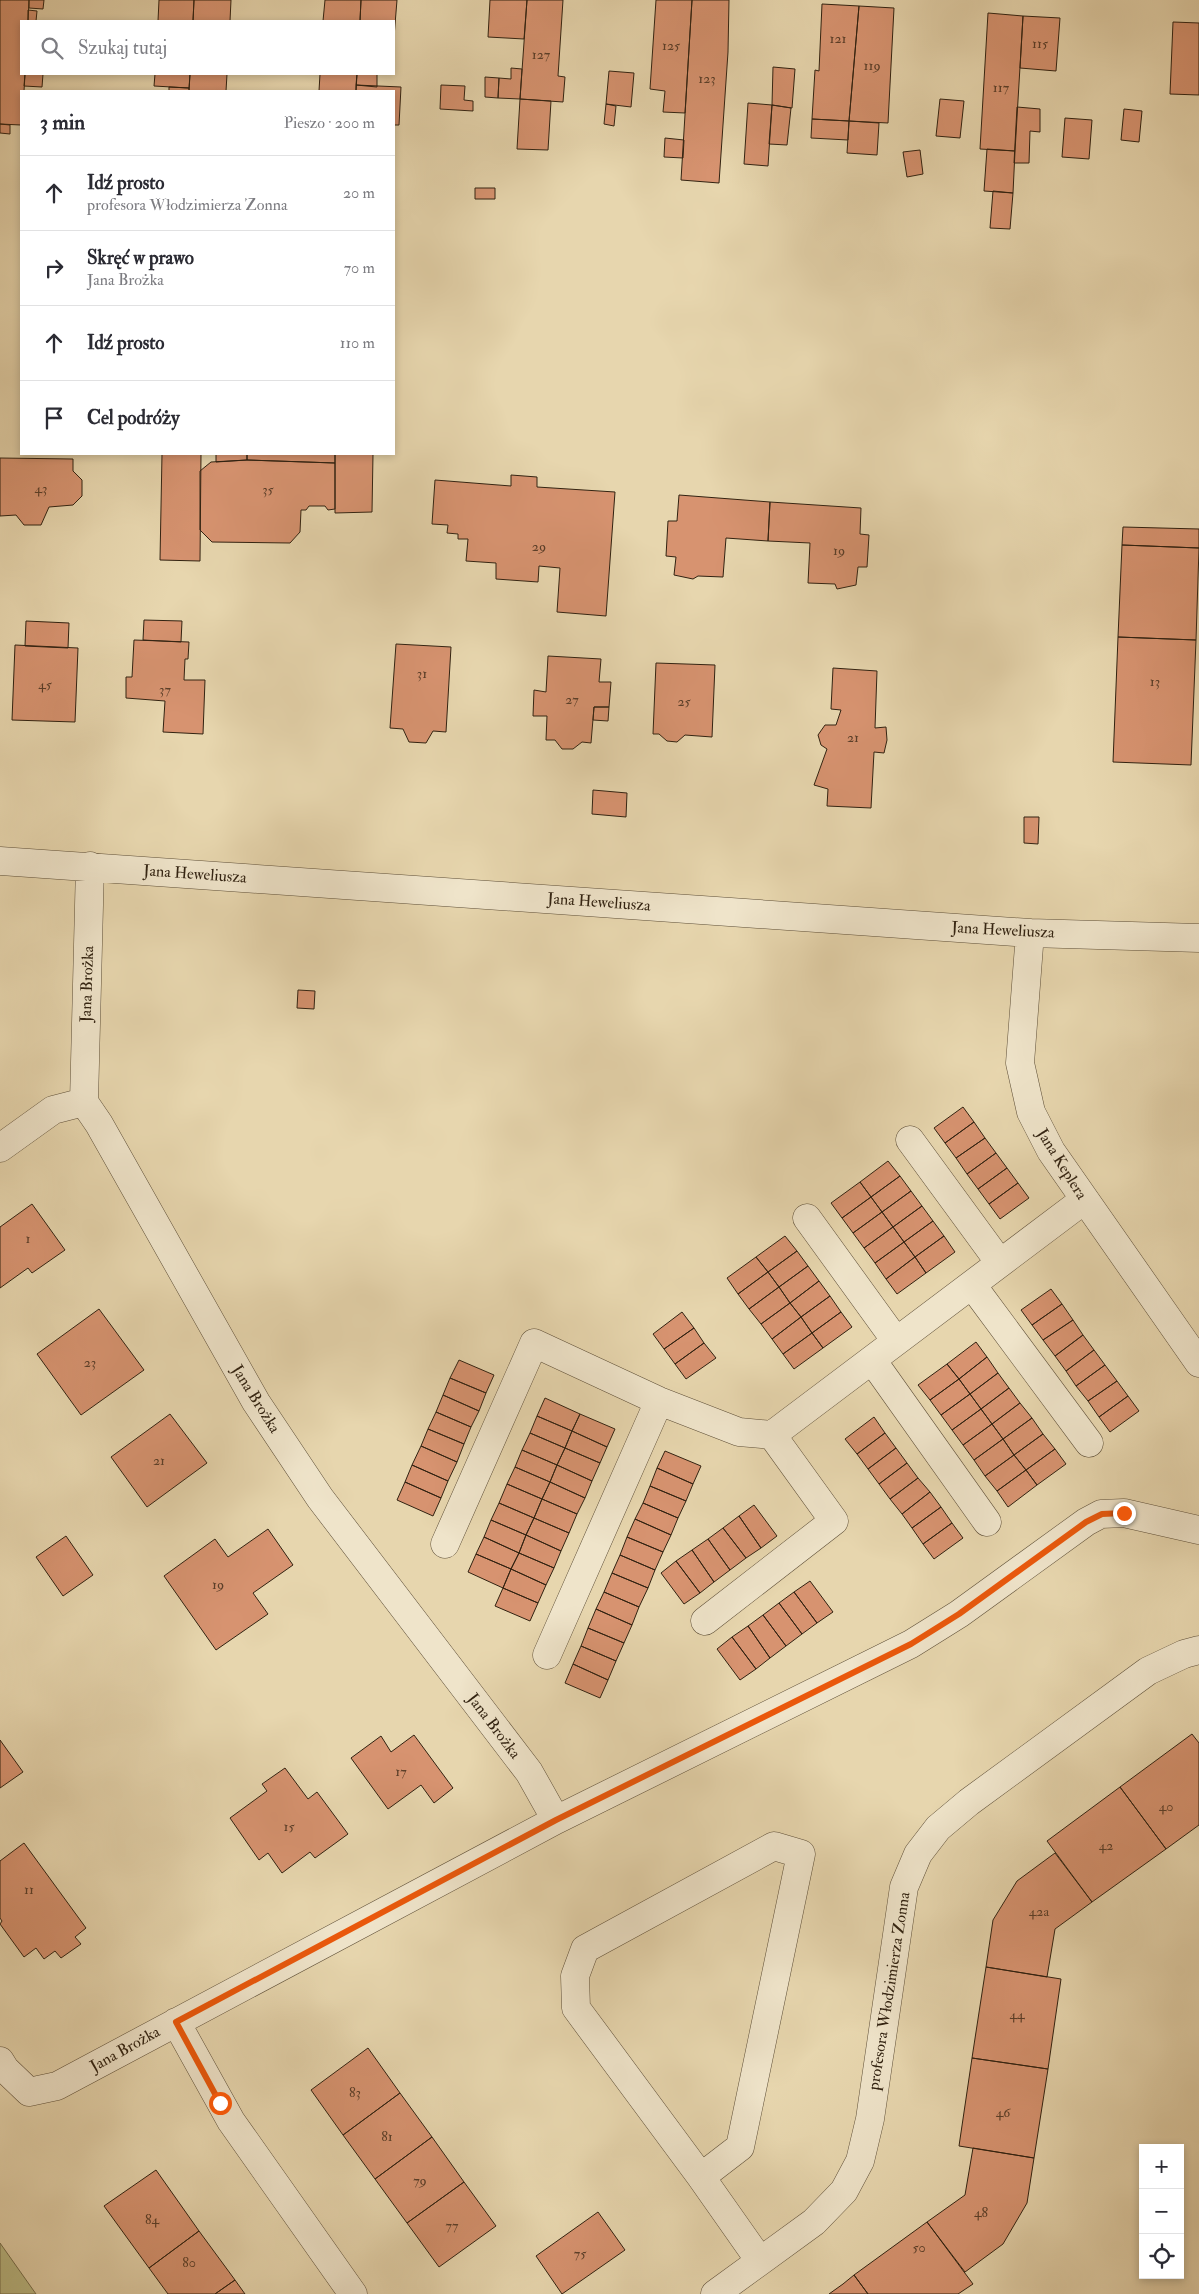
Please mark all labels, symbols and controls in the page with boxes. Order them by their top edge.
search box [20,20,395,75]
house number: 121 [829,30,847,47]
icon: search [38,34,66,62]
house number: 115 [1032,35,1049,52]
text: Szukaj tutaj [78,36,167,60]
house number: 125 [662,37,681,54]
house number: 127 [532,46,551,63]
house number: 119 [863,57,881,74]
house number: 123 [698,70,716,87]
house number: 117 [993,79,1010,96]
text: 3 min [40,109,85,136]
text: Pieszo · 200 m [284,113,375,133]
text: Idź prosto [87,171,164,195]
icon: ahead [40,179,68,207]
text: 20 m [343,183,375,203]
text: profesora Włodzimierza Zonna [87,195,287,215]
text: Skręć w prawo [87,246,194,270]
icon: right [40,254,68,282]
text: 70 m [344,258,375,278]
text: Jana Brożka [87,270,164,290]
icon: ahead [40,329,68,357]
text: Idź prosto [87,331,164,355]
text: 110 m [340,333,375,353]
icon: arrive [40,404,68,432]
text: Cel podróży [87,406,180,430]
house number: 43 [35,480,47,497]
house number: 35 [262,481,275,498]
house number: 29 [532,538,546,555]
house number: 19 [833,542,845,559]
house number: 31 [417,665,427,682]
house number: 13 [1150,673,1160,690]
house number: 45 [38,676,53,693]
house number: 37 [159,681,171,698]
house number: 27 [565,691,579,708]
house number: 25 [677,693,691,710]
house number: 21 [847,729,859,746]
street label: Jana Heweliusza [142,860,248,889]
street label: Jana Heweliusza [546,888,652,917]
street label: Jana Heweliusza [950,917,1056,944]
street label: Jana Brożka [76,945,99,1024]
street label: Jana Keplera [1031,1124,1092,1204]
house number: 1 [26,1230,31,1247]
house number: 23 [84,1354,96,1371]
street label: Jana Brożka [226,1360,285,1438]
house number: 21 [153,1452,165,1469]
route end [1113,1502,1136,1525]
house number: 19 [212,1576,224,1593]
street label: Jana Brożka [462,1689,525,1764]
house number: 17 [395,1763,407,1780]
house number: 40 [1159,1798,1173,1815]
house number: 15 [283,1818,295,1835]
house number: 42 [1099,1837,1113,1854]
house number: 11 [24,1881,34,1898]
street label: profesora Włodzimierza Zonna [863,1890,916,2093]
house number: 42a [1029,1903,1049,1920]
house number: 44 [1009,2006,1026,2023]
street label: Jana Brożka [86,2021,164,2078]
house number: 83 [349,2084,361,2101]
route start [209,2092,232,2115]
house number: 46 [996,2104,1011,2121]
house number: 81 [381,2128,393,2145]
map controls [1139,2144,1184,2279]
button: + [1139,2144,1184,2189]
house number: 79 [413,2172,427,2189]
button: − [1139,2189,1184,2234]
house number: 48 [974,2204,988,2221]
house number: 84 [145,2211,161,2228]
house number: 77 [446,2217,459,2234]
button: locate [1139,2234,1184,2279]
house number: 50 [912,2239,926,2256]
house number: 75 [574,2245,587,2262]
house number: 80 [182,2254,196,2271]

